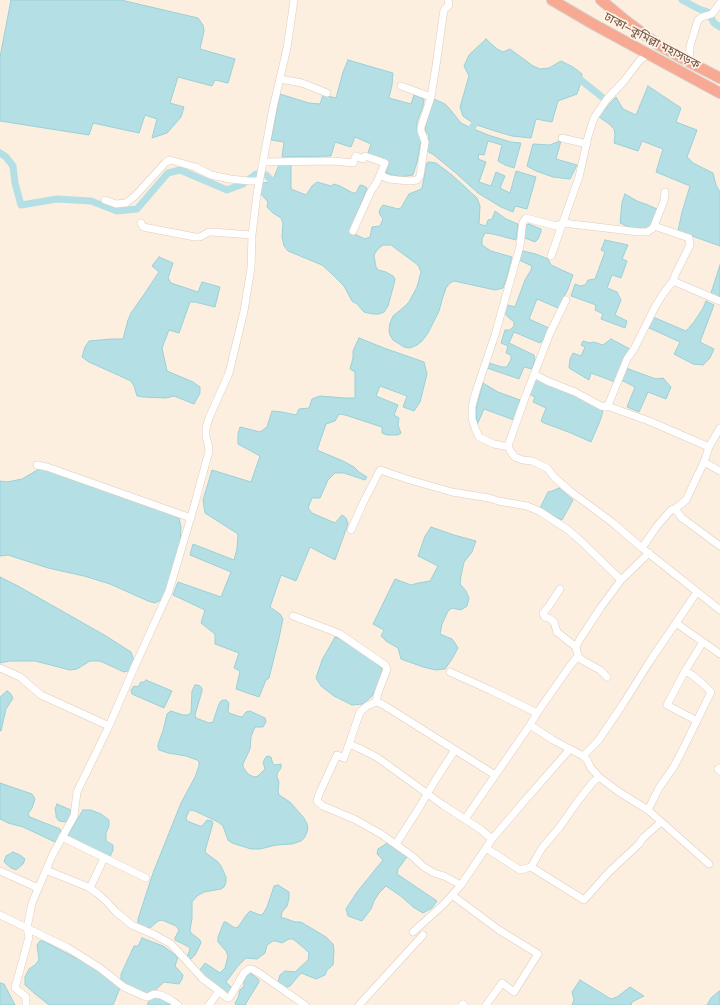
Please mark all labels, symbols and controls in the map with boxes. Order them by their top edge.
street label: ঢাকা–কুমিল্লা মহাসড়ক [602,10,702,72]

